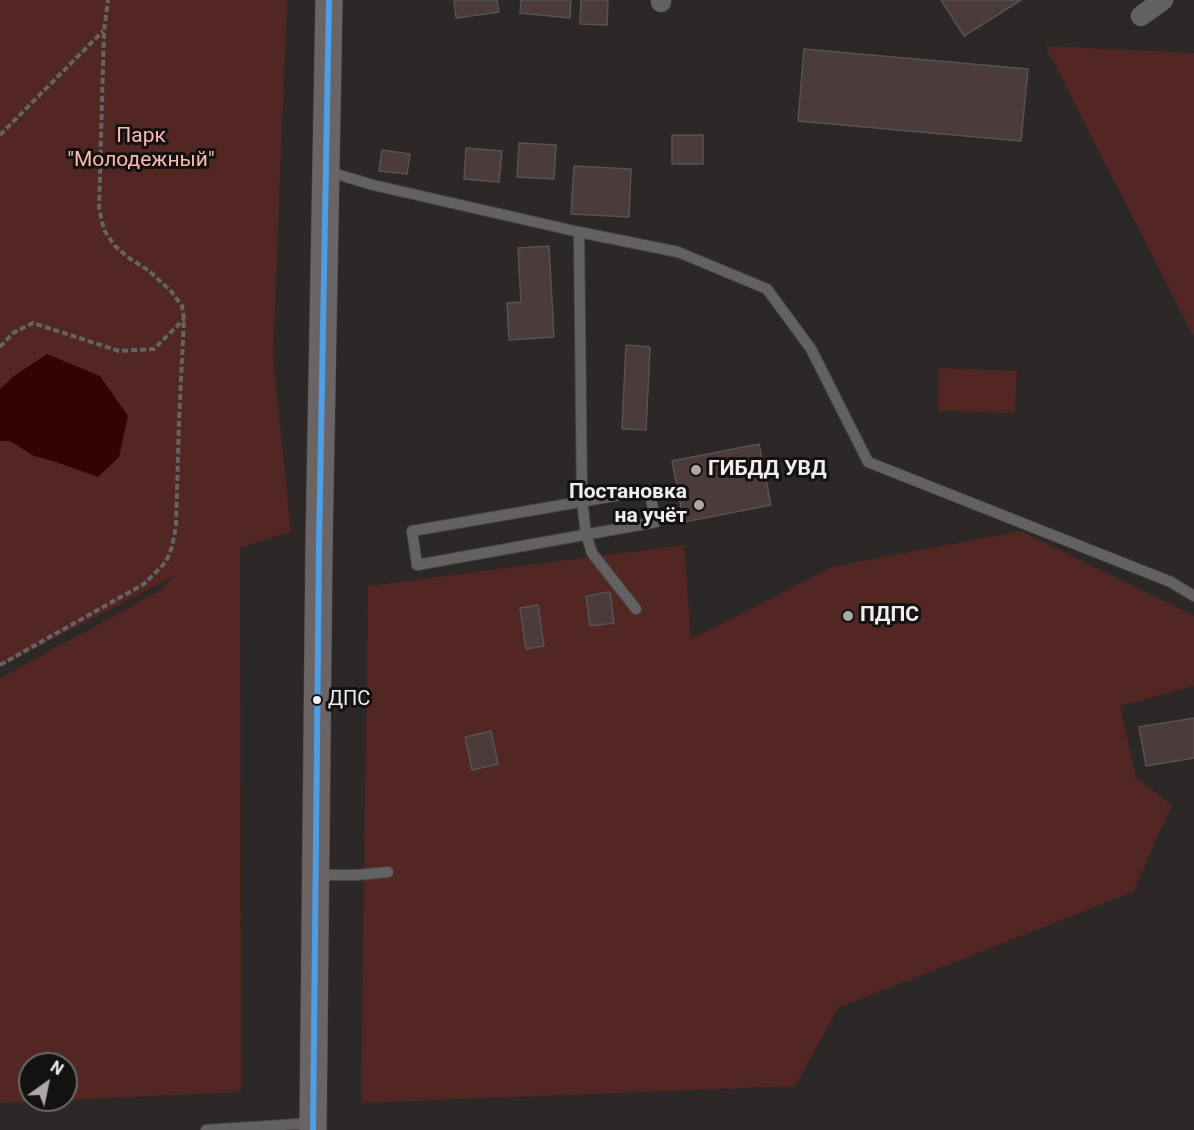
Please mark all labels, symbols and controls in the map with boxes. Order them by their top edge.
park label: Парк "Молодежный" [67,124,215,174]
place label: ГИБДД УВД [708,457,827,483]
marker: ГИБДД УВД [689,463,703,477]
place label: Постановка на учёт [569,480,687,530]
marker: Постановка на учёт [692,498,706,512]
place label: ПДПС [860,603,919,629]
marker: ПДПС [841,609,855,623]
place label: ДПС [328,688,370,712]
marker: ДПС [311,694,323,706]
north arrow [18,1052,78,1112]
text: N [47,1057,67,1079]

